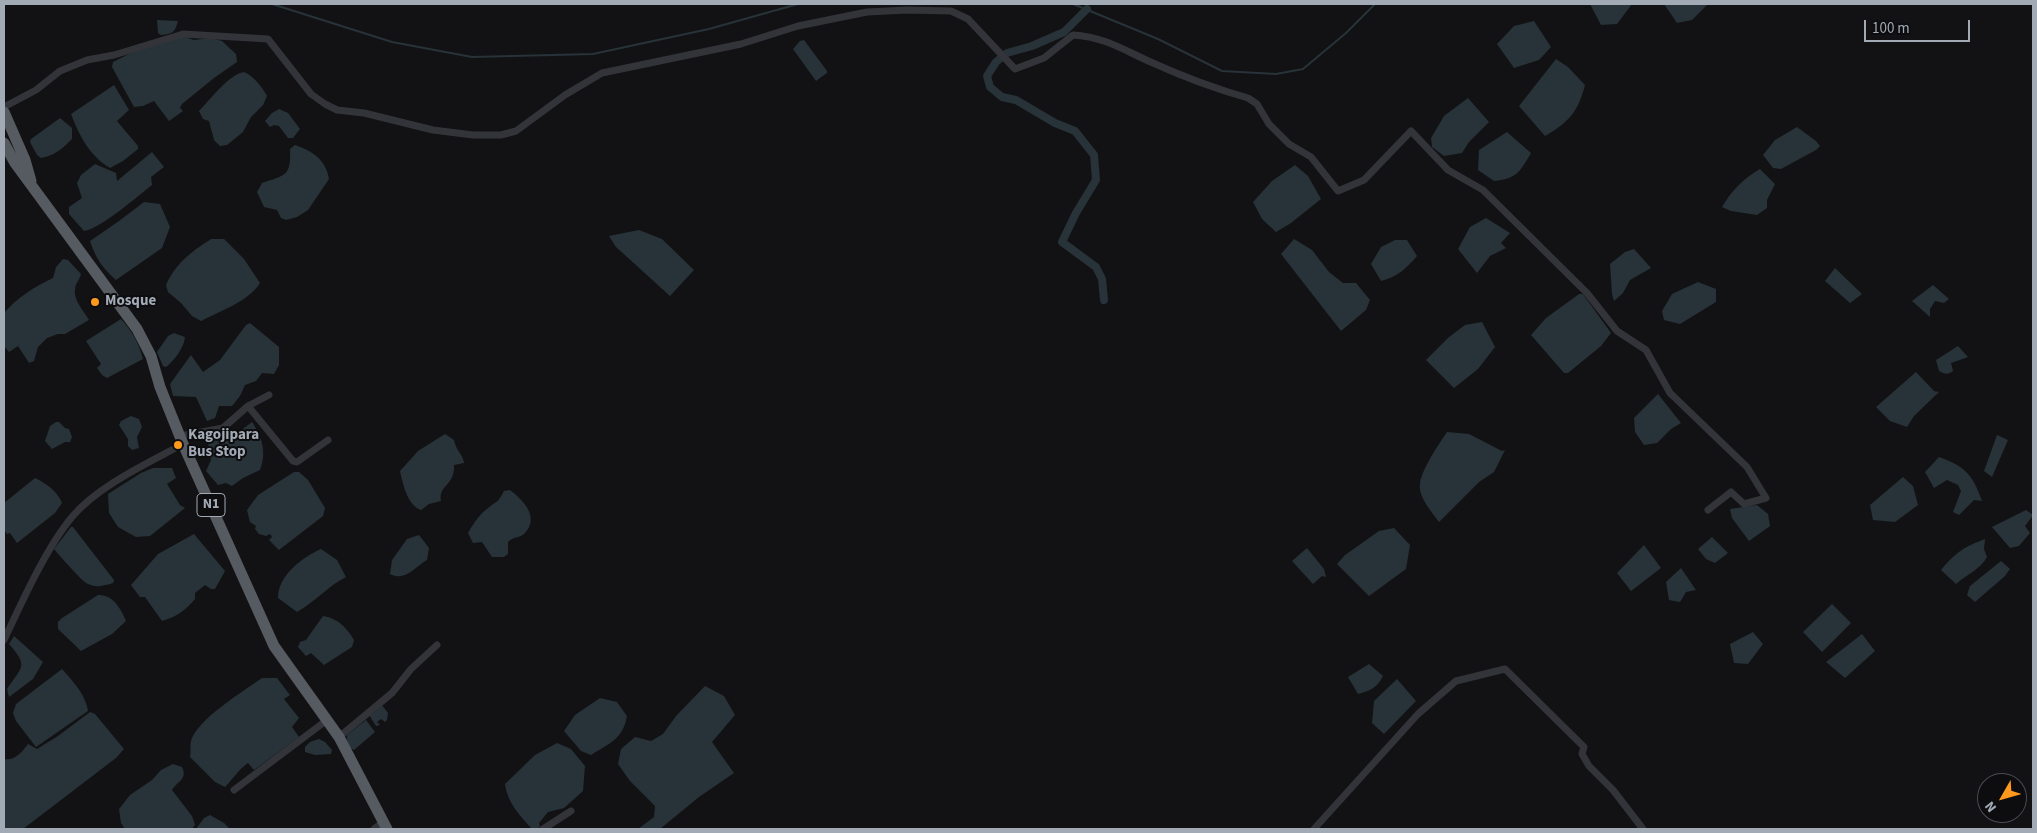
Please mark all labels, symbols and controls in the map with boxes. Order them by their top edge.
scale bar [1867,10,1973,42]
text: 100 m [1872,18,1910,39]
place label: Mosque [105,293,156,311]
marker: Mosque [89,296,101,308]
place label: Kagojipara Bus Stop [188,427,259,462]
marker: Kagojipara Bus Stop [172,439,184,451]
road number: N1 [197,494,225,516]
north arrow [1977,773,2027,823]
text: N [1980,797,2002,816]

